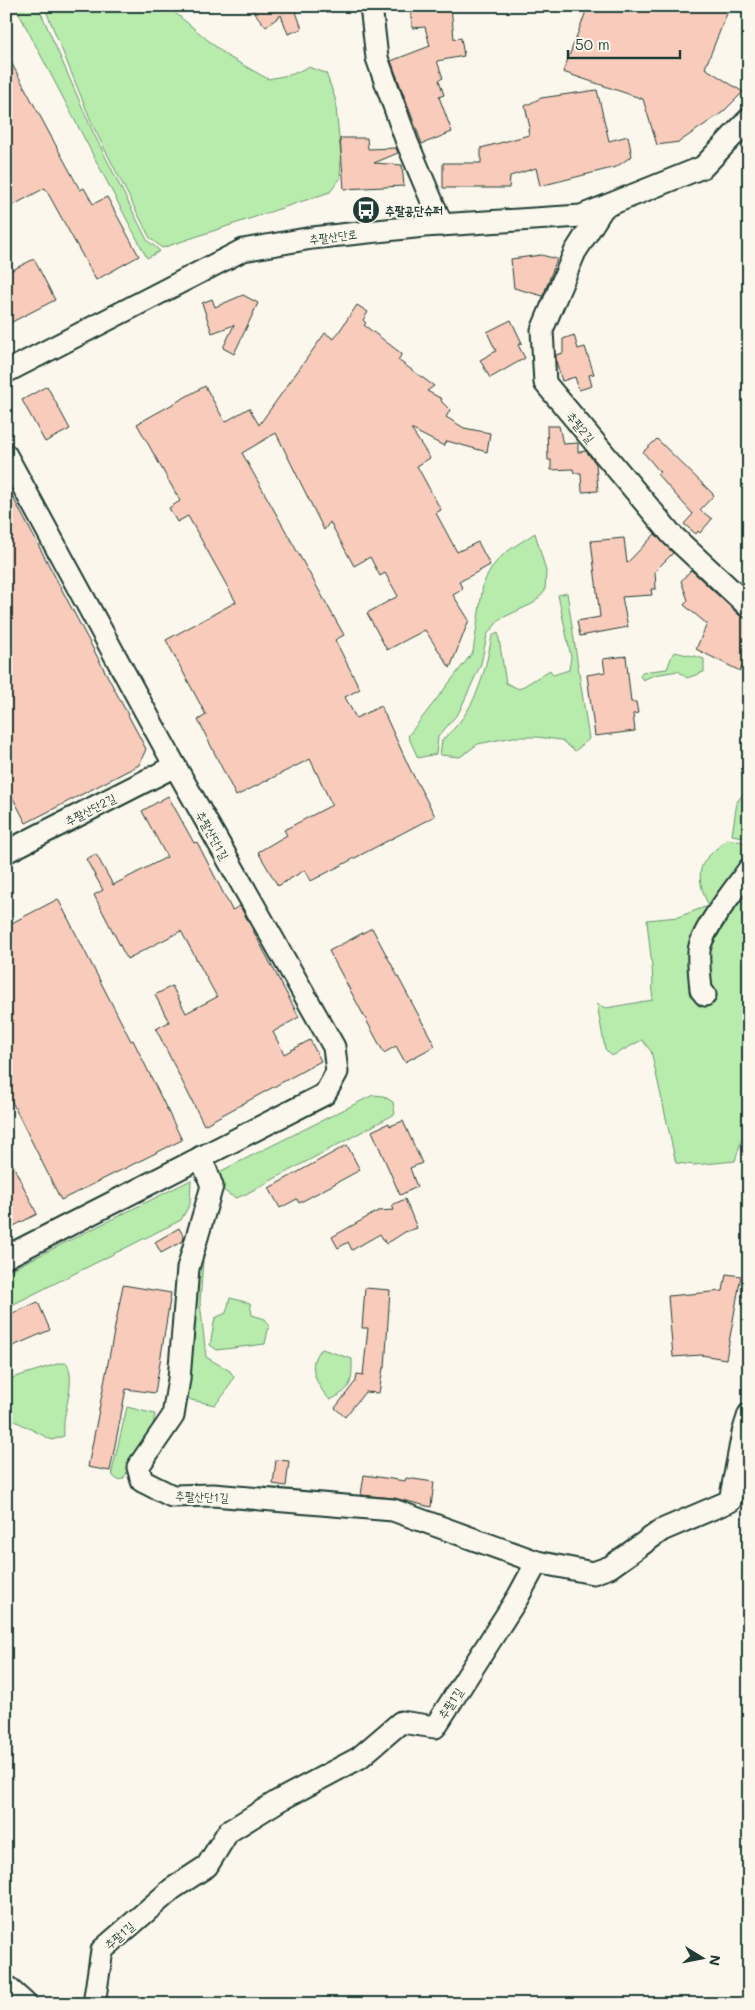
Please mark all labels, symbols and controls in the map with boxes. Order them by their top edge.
scale bar [568,28,680,60]
text: 50 m [575,34,610,54]
bus stop icon: 추팔공단슈퍼 [351,195,381,225]
place label: 추팔공단슈퍼 [385,202,443,218]
street label: 추팔산단로 [308,225,358,247]
street label: 추팔2길 [563,408,599,446]
street label: 추팔산단2길 [62,789,118,829]
street label: 추팔산단1길 [193,808,233,863]
street label: 추팔산단1길 [175,1487,229,1505]
street label: 추팔1길 [434,1684,466,1722]
street label: 추팔1길 [101,1917,137,1952]
north arrow [678,1932,728,1982]
text: N [705,1953,726,1967]

